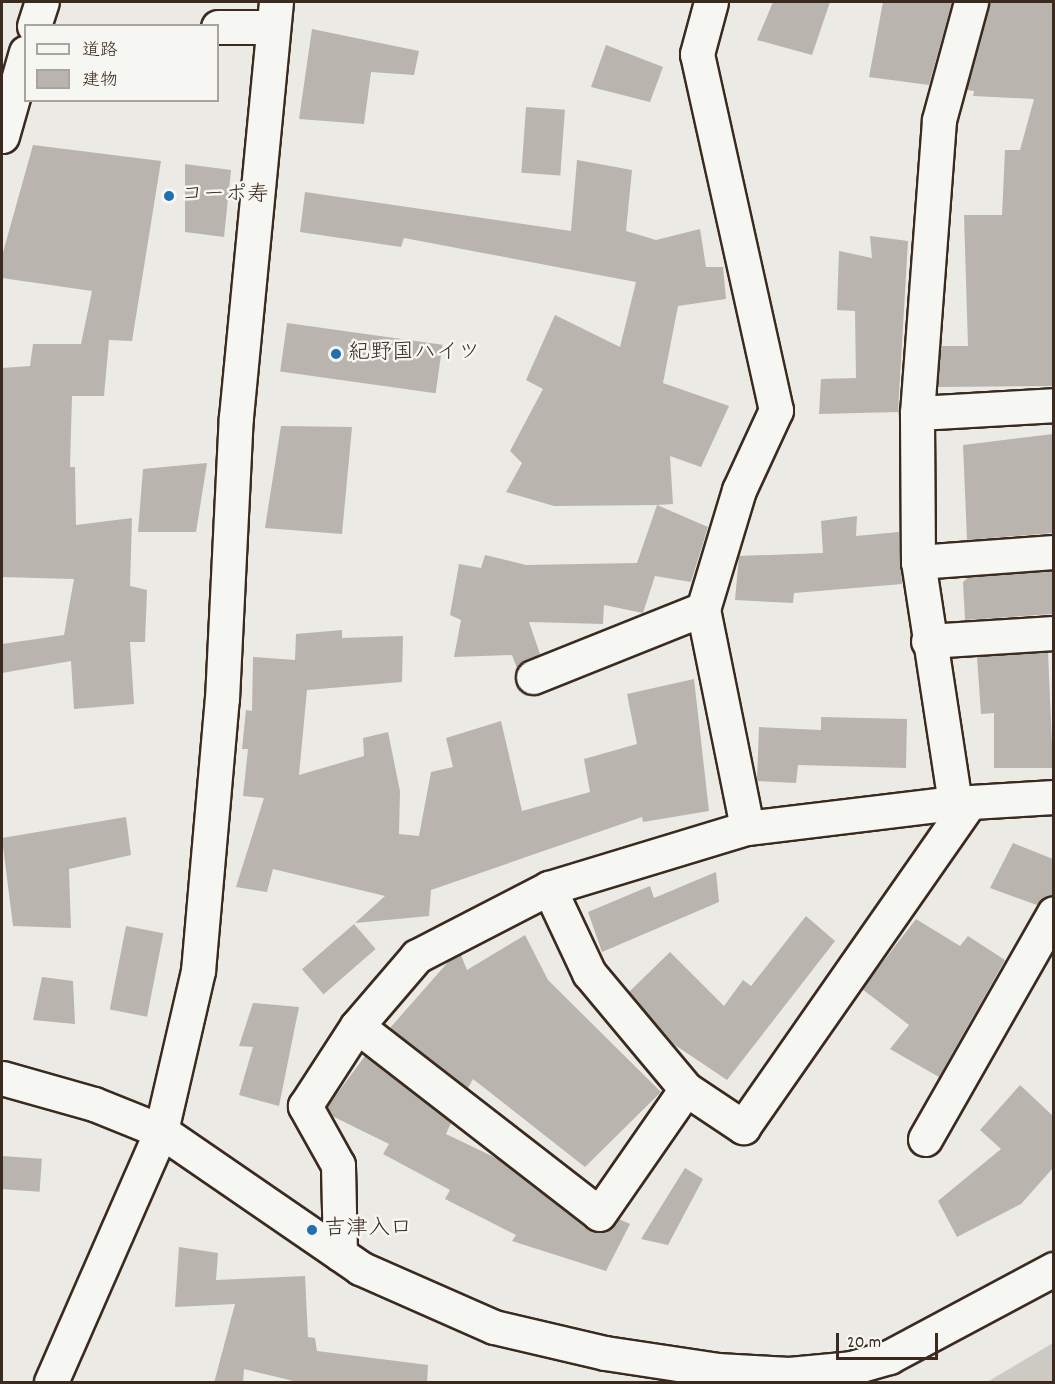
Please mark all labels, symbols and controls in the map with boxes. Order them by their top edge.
legend [24,24,219,102]
text: 道路 [82,39,118,64]
text: 建物 [82,69,118,94]
place label: コーポ寿 [181,183,269,209]
marker: コーポ寿 [162,189,176,203]
place label: 紀野国ハイツ [348,341,480,367]
marker: 紀野国ハイツ [329,347,343,361]
place label: 吉津入口 [324,1217,412,1243]
marker: 吉津入口 [305,1223,319,1237]
scale bar [839,1321,941,1359]
text: 20 m [847,1331,881,1356]

